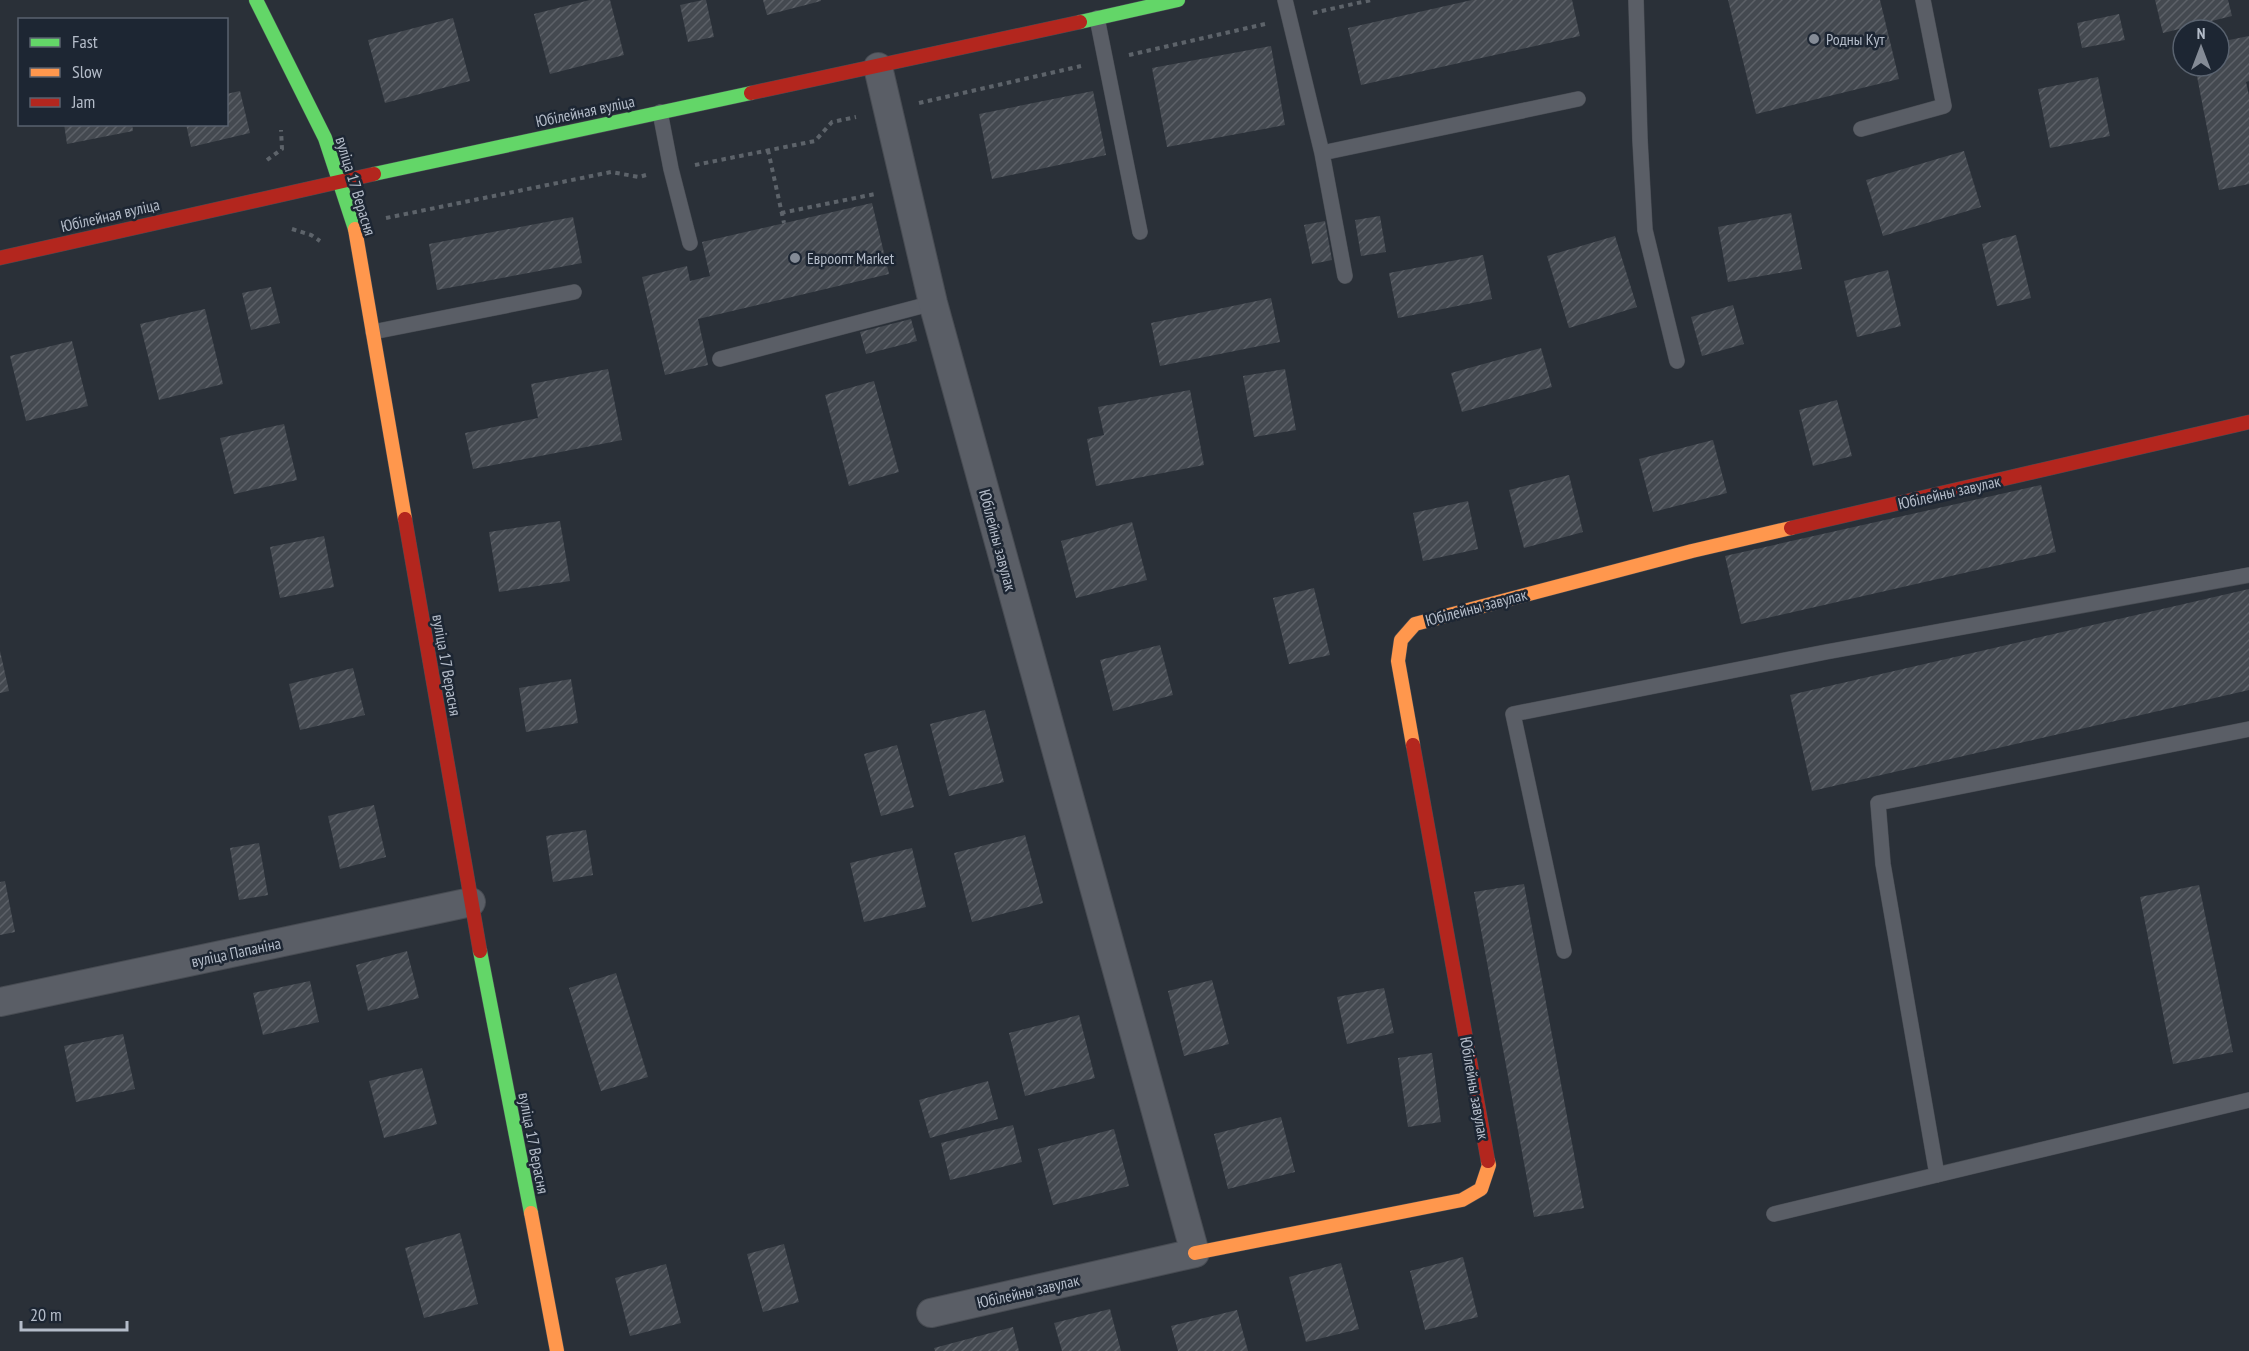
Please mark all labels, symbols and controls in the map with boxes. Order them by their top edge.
legend [18,18,228,126]
north arrow [2171,18,2231,78]
text: N [2197,23,2205,43]
place label: Родны Кут [1826,29,1886,49]
text: Fast [72,30,98,53]
marker: Родны Кут [1807,32,1821,46]
text: Slow [72,60,103,83]
text: Jam [71,90,95,113]
street label: Юбілейная вуліца [534,91,636,131]
street label: вуліца 17 Верасня [331,134,381,238]
street label: Юбілейная вуліца [59,194,161,236]
place label: Евроопт Market [807,248,895,268]
marker: Евроопт Market [788,251,802,265]
street label: Юбілейны завулак [1896,470,2003,513]
street label: Юбілейны завулак [975,487,1021,594]
street label: Юбілейны завулак [1423,584,1530,630]
street label: вуліца 17 Верасня [428,613,466,717]
street label: вуліца Папаніна [189,933,283,971]
street label: Юбілейны завулак [1456,1035,1494,1142]
street label: вуліца 17 Верасня [514,1091,554,1195]
street label: Юбілейны завулак [975,1269,1082,1312]
scale bar [21,1294,128,1332]
text: 20 m [30,1303,62,1326]

